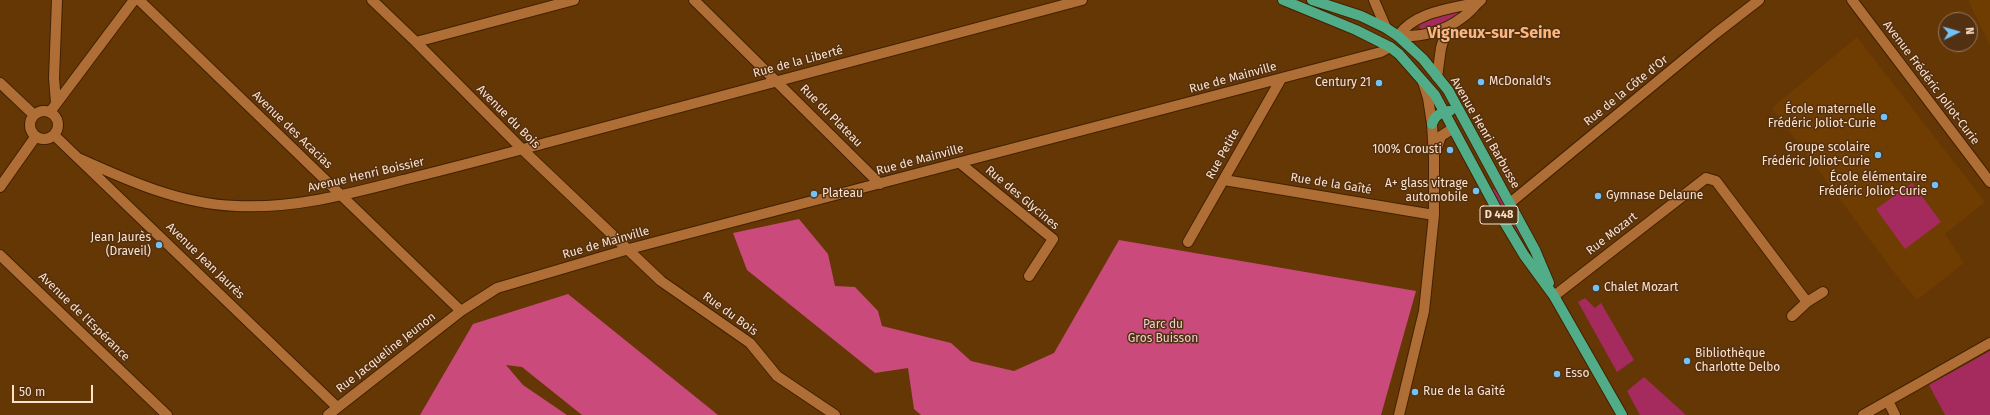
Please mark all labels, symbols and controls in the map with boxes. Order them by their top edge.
north arrow [1938,12,1978,52]
street label: Avenue Frédéric Joliot-Curie [1880,18,1982,148]
district label: Vigneux-sur-Seine [1427,24,1561,44]
text: N [1963,27,1976,35]
street label: Rue de la Liberté [752,43,844,81]
street label: Rue de la Côte d'Or [1581,53,1671,129]
street label: Rue de Mainville [1188,59,1278,97]
street label: Avenue Henri Barbusse [1447,75,1523,191]
place label: McDonald's [1489,75,1551,89]
place label: Century 21 [1315,76,1371,90]
marker: McDonald's [1476,77,1486,87]
marker: Century 21 [1374,78,1384,88]
street label: Avenue du Bois [473,82,543,152]
street label: Rue du Plateau [797,82,865,150]
street label: Avenue des Acacias [249,88,335,172]
place label: École maternelle Frédéric Joliot-Curie [1768,103,1876,131]
marker: École maternelle Frédéric Joliot-Curie [1879,112,1889,122]
street label: Rue Petite [1203,126,1243,182]
street label: Rue de Mainville [875,141,965,179]
place label: Groupe scolaire Frédéric Joliot-Curie [1762,141,1870,169]
place label: 100% Crousti [1372,143,1442,157]
marker: 100% Crousti [1445,145,1455,155]
marker: Groupe scolaire Frédéric Joliot-Curie [1873,150,1883,160]
street label: Avenue Henri Boissier [306,155,426,195]
street label: Rue des Glycines [982,163,1062,233]
street label: Rue de la Gaîté [1289,170,1373,198]
place label: École élémentaire Frédéric Joliot-Curie [1819,171,1927,199]
place label: A+ glass vitrage automobile [1385,177,1468,205]
marker: École élémentaire Frédéric Joliot-Curie [1930,180,1940,190]
marker: A+ glass vitrage automobile [1471,186,1481,196]
place label: Plateau [822,187,863,201]
marker: Plateau [809,189,819,199]
place label: Gymnase Delaune [1606,189,1703,203]
marker: Gymnase Delaune [1593,191,1603,201]
road number: D 448 [1480,206,1518,224]
street label: Rue Mozart [1584,210,1640,258]
street label: Avenue Jean Jaurès [163,220,247,302]
street label: Rue de Mainville [561,224,651,262]
place label: Jean Jaurès (Draveil) [91,231,151,259]
marker: Jean Jaurès (Draveil) [154,240,164,250]
street label: Avenue de l'Espérance [35,270,133,364]
place label: Chalet Mozart [1604,281,1678,295]
marker: Chalet Mozart [1591,283,1601,293]
street label: Rue du Bois [700,289,760,339]
street label: Rue Jacqueline Jeunon [333,310,439,396]
park label: Parc du Gros Buisson [1128,318,1198,346]
place label: Bibliothèque Charlotte Delbo [1695,347,1780,375]
marker: Bibliothèque Charlotte Delbo [1682,356,1692,366]
place label: Esso [1565,367,1589,381]
marker: Esso [1552,369,1562,379]
scale bar [14,377,95,403]
text: 50 m [19,385,45,399]
place label: Rue de la Gaìté [1423,385,1505,399]
marker: Rue de la Gaìté [1410,387,1420,397]

